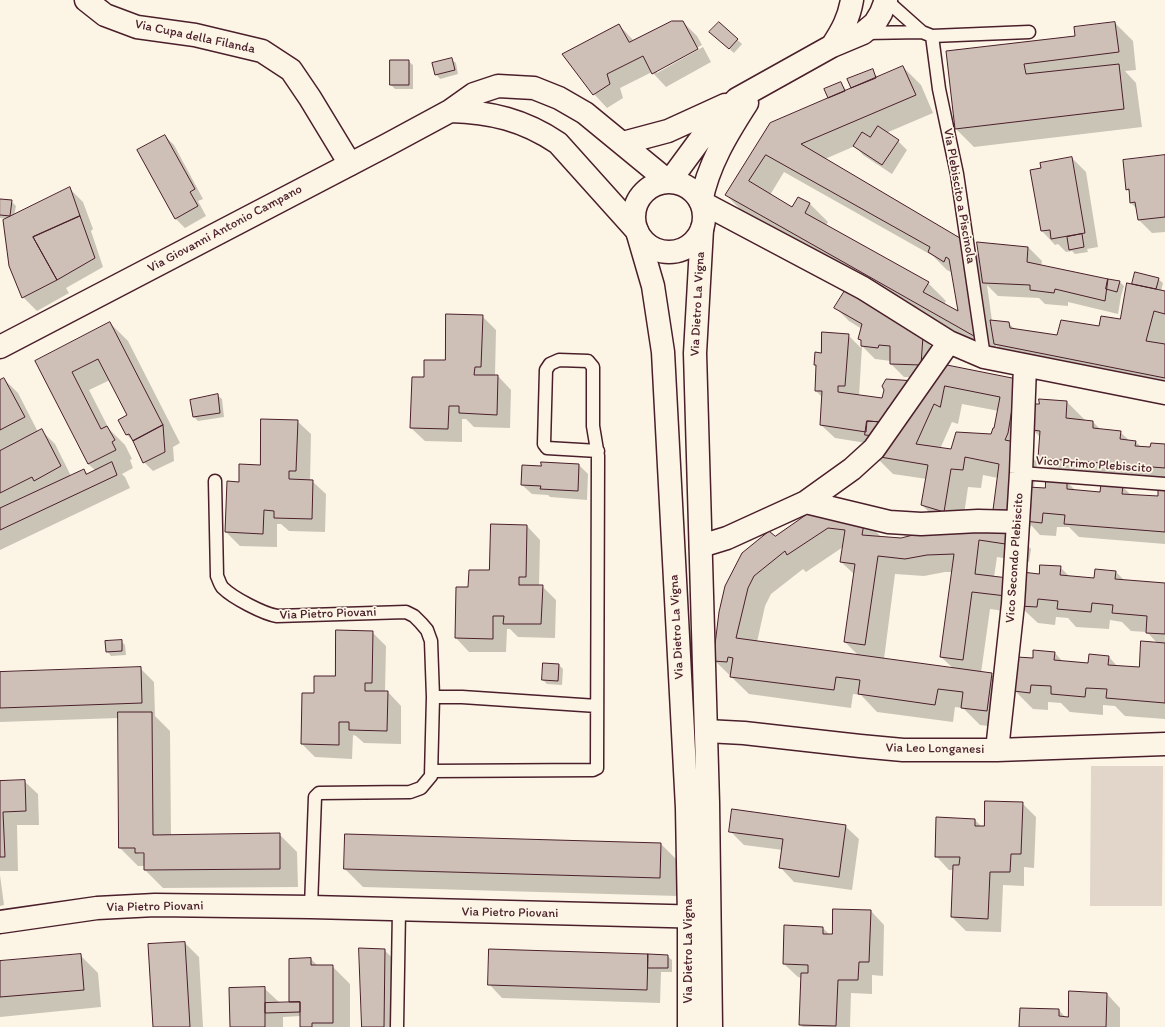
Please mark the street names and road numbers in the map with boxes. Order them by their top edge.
street label: Via Cupa della Filanda [133,17,257,57]
street label: Via Plebiscito a Piscinola [939,127,979,265]
street label: Via Giovanni Antonio Campano [145,182,305,276]
street label: Via Dietro La Vigna [687,251,709,357]
street label: Vico Primo Plebiscito [1035,453,1153,477]
street label: Vico Secondo Plebiscito [1003,492,1027,624]
street label: Via Dietro La Vigna [666,574,688,680]
street label: Via Pietro Piovani [279,605,377,623]
street label: Via Leo Longanesi [885,740,985,758]
street label: Via Pietro Piovani [106,898,204,916]
street label: Via Dietro La Vigna [681,899,697,1003]
street label: Via Pietro Piovani [461,904,559,922]

